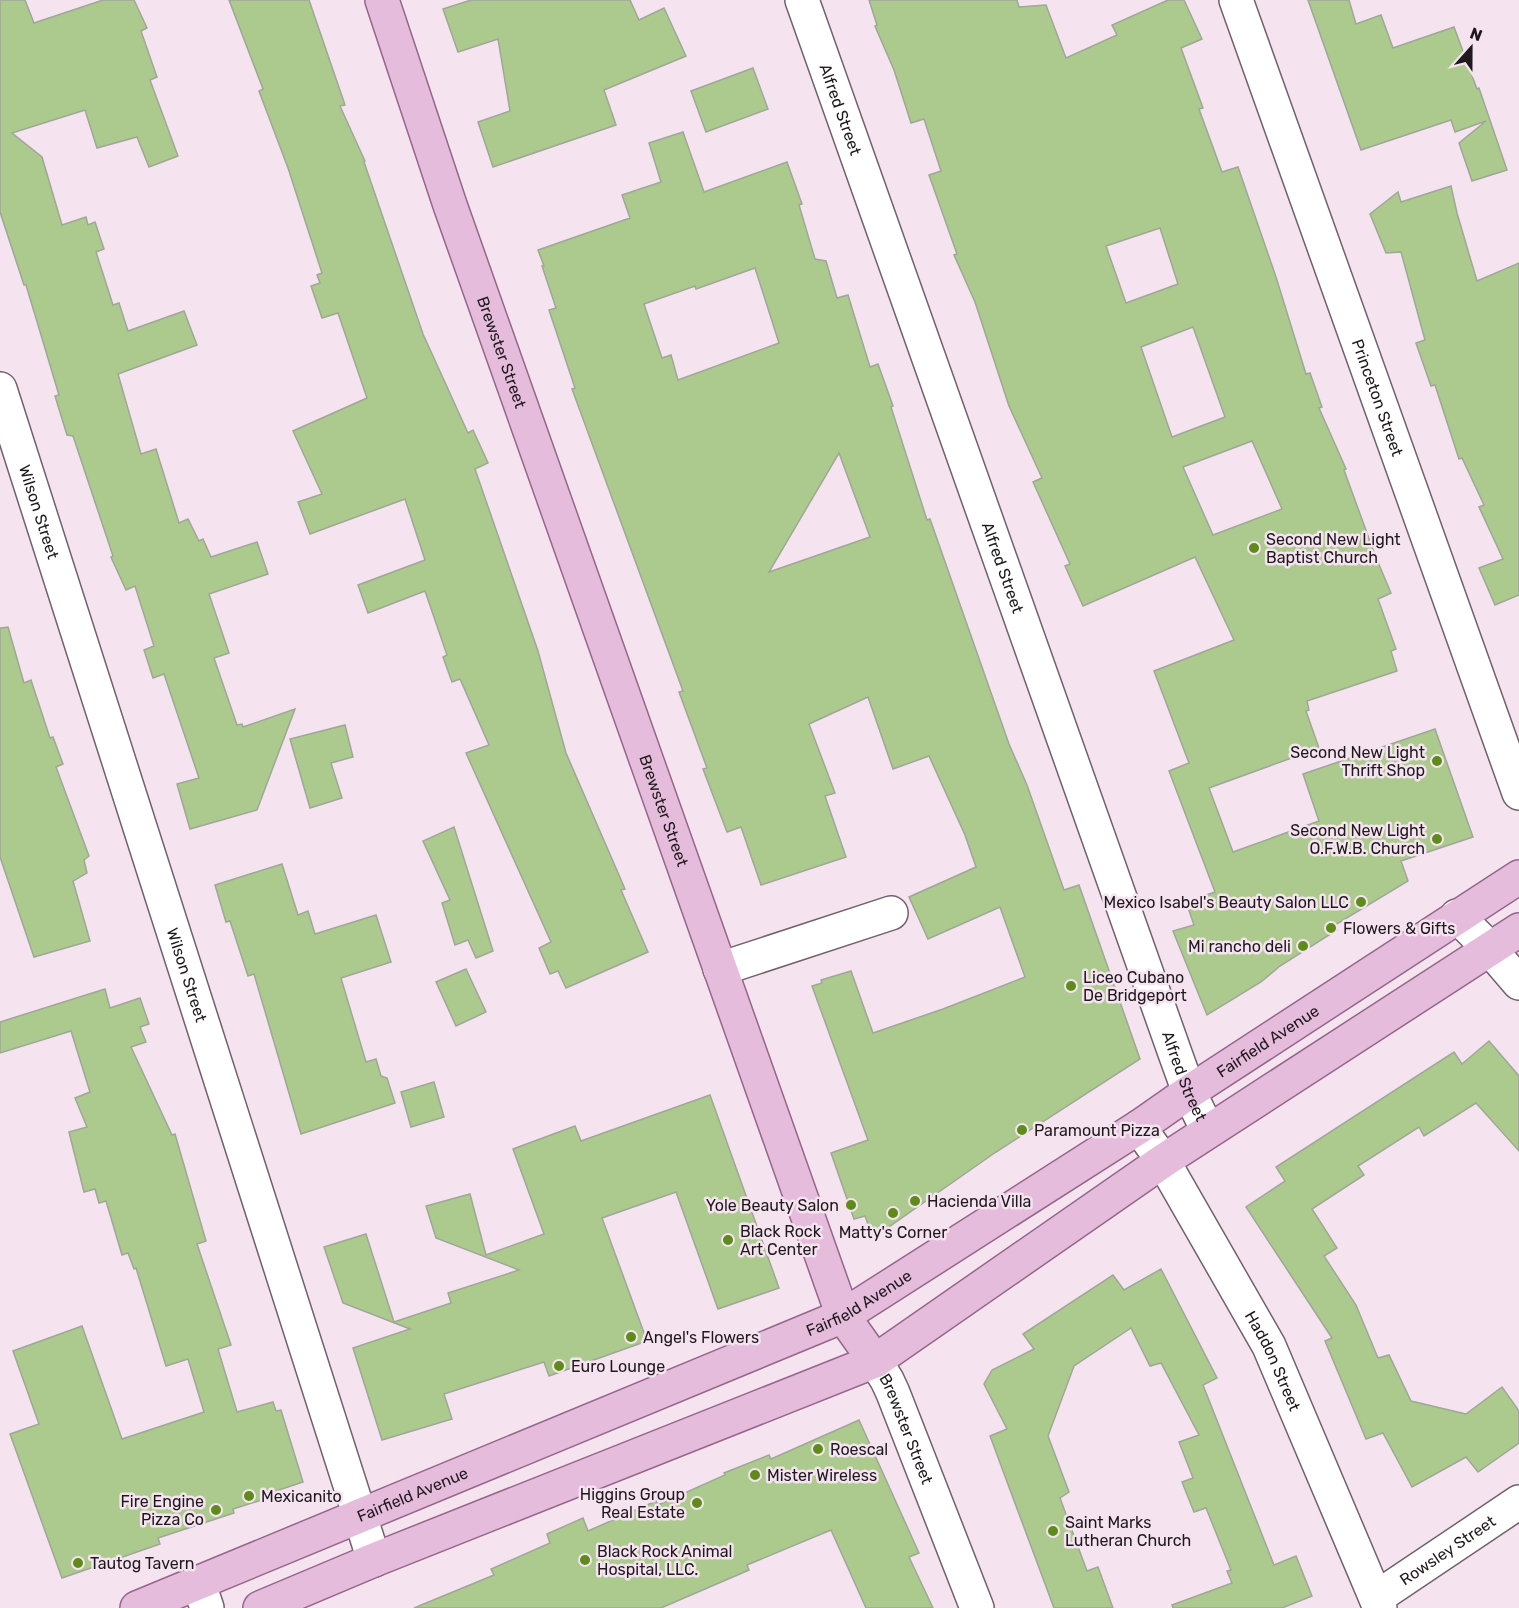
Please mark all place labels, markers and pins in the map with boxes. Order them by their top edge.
place label: Second New Light Baptist Church [1266,530,1401,567]
marker: Second New Light Baptist Church [1247,541,1261,555]
place label: Second New Light Thrift Shop [1290,743,1425,780]
marker: Second New Light Thrift Shop [1430,754,1444,768]
place label: Second New Light O.F.W.B. Church [1290,821,1425,858]
marker: Second New Light O.F.W.B. Church [1430,832,1444,846]
place label: Mexico Isabel's Beauty Salon LLC [1103,893,1349,912]
marker: Mexico Isabel's Beauty Salon LLC [1354,895,1368,909]
place label: Flowers & Gifts [1343,919,1455,938]
marker: Flowers & Gifts [1324,921,1338,935]
place label: Mi rancho deli [1188,937,1291,956]
marker: Mi rancho deli [1296,939,1310,953]
place label: Liceo Cubano De Bridgeport [1083,968,1187,1005]
marker: Liceo Cubano De Bridgeport [1064,979,1078,993]
place label: Paramount Pizza [1034,1121,1160,1140]
marker: Paramount Pizza [1015,1123,1029,1137]
place label: Hacienda Villa [927,1192,1031,1211]
marker: Hacienda Villa [908,1194,922,1208]
place label: Yole Beauty Salon [706,1196,839,1215]
marker: Yole Beauty Salon [844,1198,858,1212]
marker: Matty's Corner [886,1206,900,1220]
place label: Black Rock Art Center [740,1222,822,1259]
place label: Matty's Corner [839,1223,947,1242]
marker: Black Rock Art Center [721,1233,735,1247]
place label: Angel's Flowers [643,1328,759,1347]
marker: Angel's Flowers [624,1330,638,1344]
place label: Euro Lounge [571,1357,665,1376]
marker: Euro Lounge [552,1359,566,1373]
place label: Roescal [830,1440,888,1459]
marker: Roescal [811,1442,825,1456]
place label: Mister Wireless [767,1466,877,1485]
marker: Mister Wireless [748,1468,762,1482]
place label: Higgins Group Real Estate [580,1485,685,1522]
place label: Mexicanito [261,1487,342,1506]
marker: Mexicanito [242,1489,256,1503]
place label: Fire Engine Pizza Co [121,1492,204,1529]
marker: Higgins Group Real Estate [690,1496,704,1510]
marker: Fire Engine Pizza Co [209,1503,223,1517]
place label: Saint Marks Lutheran Church [1065,1513,1191,1550]
marker: Saint Marks Lutheran Church [1046,1524,1060,1538]
place label: Black Rock Animal Hospital, LLC. [597,1542,733,1579]
marker: Black Rock Animal Hospital, LLC. [578,1553,592,1567]
place label: Tautog Tavern [90,1554,195,1573]
marker: Tautog Tavern [71,1556,85,1570]

